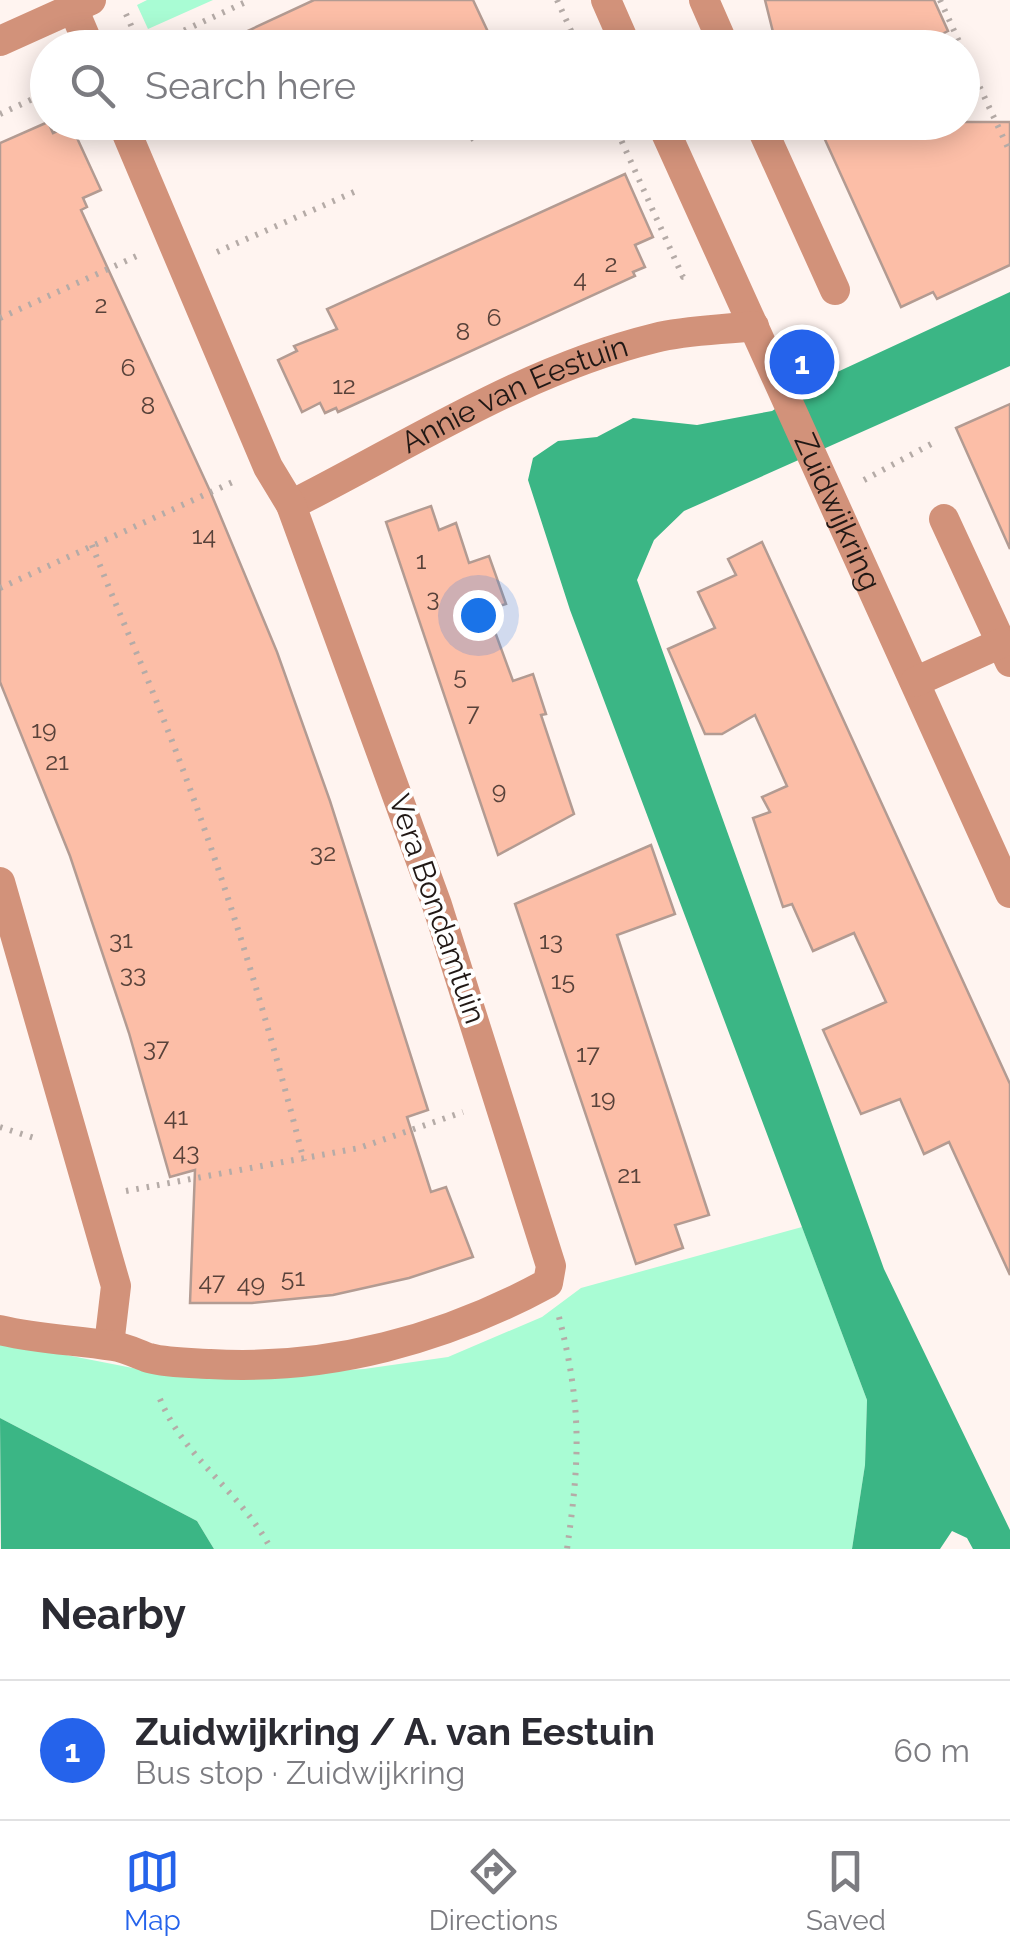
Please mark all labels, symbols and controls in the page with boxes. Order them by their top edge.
search box [30,30,980,140]
icon: search [65,58,120,113]
text: Search here [145,63,356,108]
house number: 2 [604,248,618,278]
house number: 4 [573,263,587,293]
house number: 2 [94,289,108,319]
house number: 6 [486,302,502,332]
house number: 8 [456,316,470,346]
pin: 1 [770,324,834,400]
street label: Annie van Eestuin [395,328,632,460]
house number: 6 [120,352,136,382]
house number: 12 [332,370,356,400]
house number: 8 [141,390,155,420]
street label: Zuidwijkring [787,428,889,596]
house number: 14 [192,520,216,550]
house number: 1 [416,545,427,575]
house number: 3 [426,582,440,612]
your location [453,590,504,641]
house number: 5 [453,660,467,690]
house number: 7 [466,697,480,727]
house number: 19 [31,714,57,744]
house number: 21 [45,746,69,776]
house number: 9 [492,775,506,805]
street label: Vera Bondamtuin [382,790,493,1028]
house number: 32 [310,837,336,867]
house number: 31 [109,924,133,954]
house number: 13 [539,925,563,955]
house number: 33 [120,958,146,988]
house number: 15 [551,965,575,995]
house number: 37 [143,1032,170,1062]
house number: 17 [576,1038,601,1068]
house number: 19 [590,1083,616,1113]
house number: 41 [164,1101,188,1131]
house number: 43 [172,1136,200,1166]
house number: 21 [617,1159,641,1189]
house number: 51 [281,1262,305,1292]
house number: 47 [199,1266,226,1296]
house number: 49 [237,1268,265,1298]
text: Nearby [40,1590,186,1639]
text: Zuidwijkring / A. van Eestuin [135,1709,655,1754]
text: 1 [65,1732,80,1769]
text: 60 m [894,1732,970,1769]
text: Bus stop · Zuidwijkring [135,1754,465,1791]
tab: Map [124,1844,181,1937]
tab: Directions [429,1844,558,1937]
tab: Saved [806,1844,886,1937]

